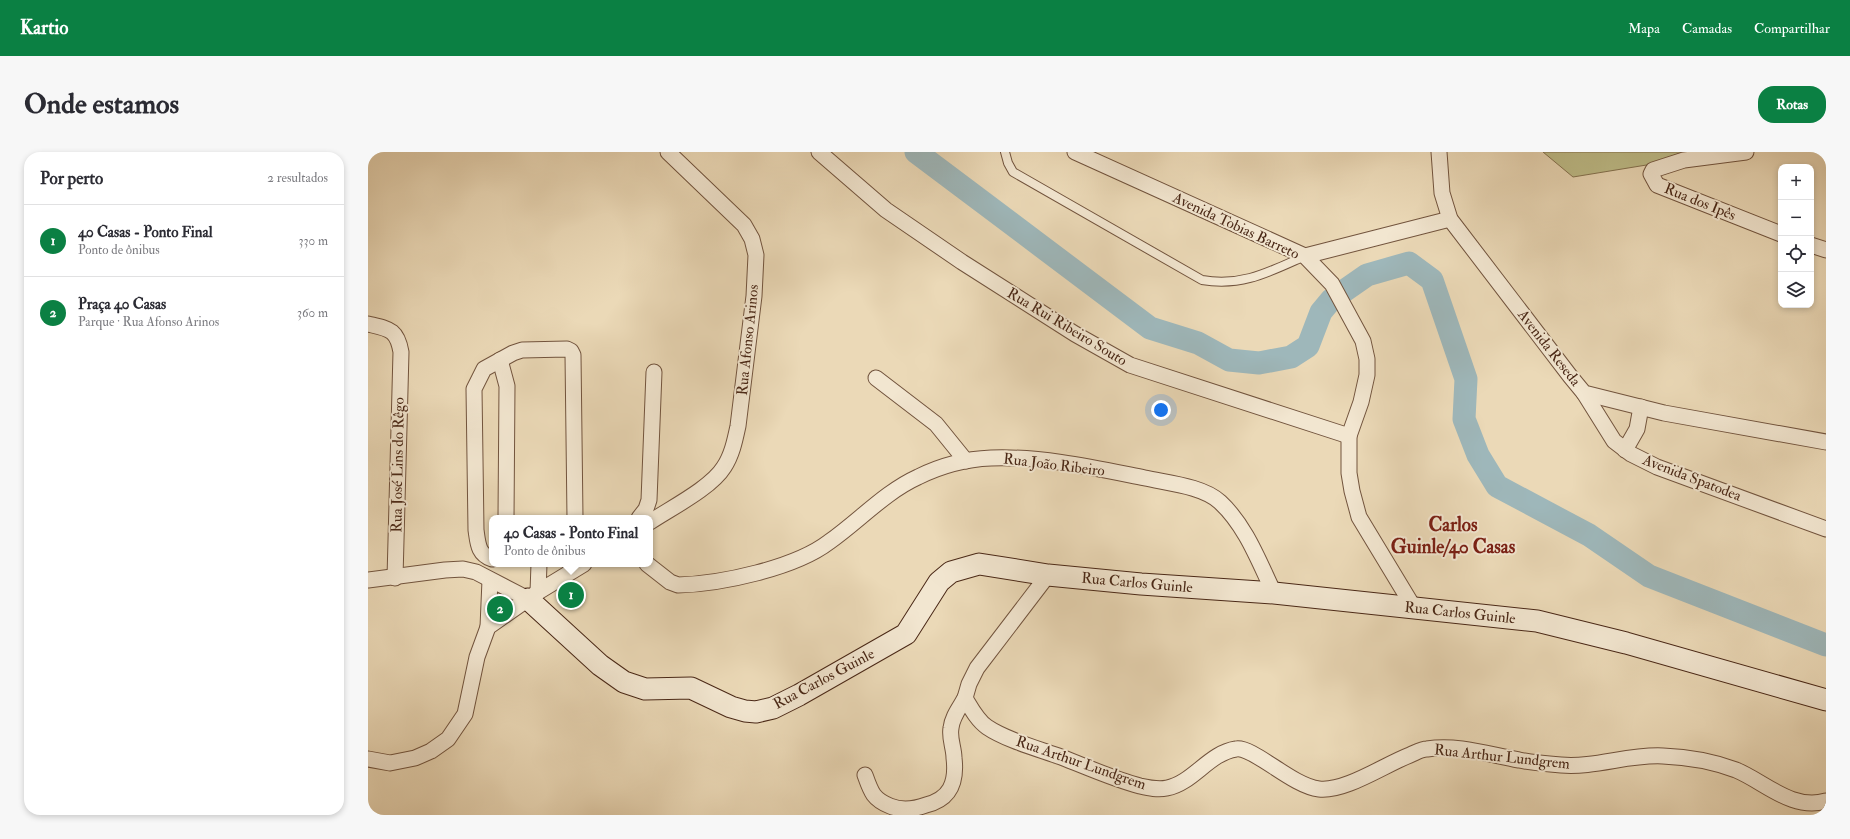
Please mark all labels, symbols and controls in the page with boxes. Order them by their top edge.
text: Kartio [20,16,68,40]
text: Mapa [1628,20,1660,37]
text: Camadas [1682,20,1732,37]
text: Compartilhar [1754,20,1830,37]
button: Rotas [1758,86,1826,123]
text: Onde estamos [24,87,179,122]
map controls [1778,164,1814,308]
button: + [1778,164,1814,200]
text: Por perto [40,168,103,189]
text: 2 resultados [267,170,328,186]
street label: Rua dos Ipês [1661,179,1739,226]
street label: Avenida Tobias Barreto [1169,188,1302,264]
button: − [1778,200,1814,236]
text: 40 Casas - Ponto Final [78,223,213,242]
text: 1 [51,233,55,249]
text: 330 m [299,233,328,249]
button: locate [1778,236,1814,272]
text: Ponto de ônibus [78,242,160,258]
button: layers [1778,272,1814,308]
street label: Rua Afonso Arinos [733,284,763,396]
street label: Rua Rui Ribeiro Souto [1004,284,1130,370]
text: Praça 40 Casas [78,295,166,314]
text: 2 [50,305,56,321]
text: 360 m [297,305,328,321]
street label: Avenida Reseda [1513,305,1585,391]
text: Parque · Rua Afonso Arinos [78,314,219,330]
street label: Rua José Lins do Rêgo [387,397,410,533]
your location [1151,400,1171,420]
street label: Rua João Ribeiro [1002,449,1106,482]
street label: Avenida Spatodea [1639,450,1745,507]
district label: Carlos Guinle/40 Casas [1391,513,1516,559]
popup [489,515,653,567]
text: 40 Casas - Ponto Final [504,524,638,543]
text: Ponto de ônibus [504,543,585,559]
street label: Rua Carlos Guinle [1081,569,1193,597]
pin: 1 [558,580,584,610]
pin: 2 [487,594,513,624]
street label: Rua Carlos Guinle [1403,598,1517,628]
street label: Rua Carlos Guinle [770,644,878,714]
street label: Rua Arthur Lundgrem [1013,732,1149,794]
street label: Rua Arthur Lundgrem [1433,740,1571,774]

